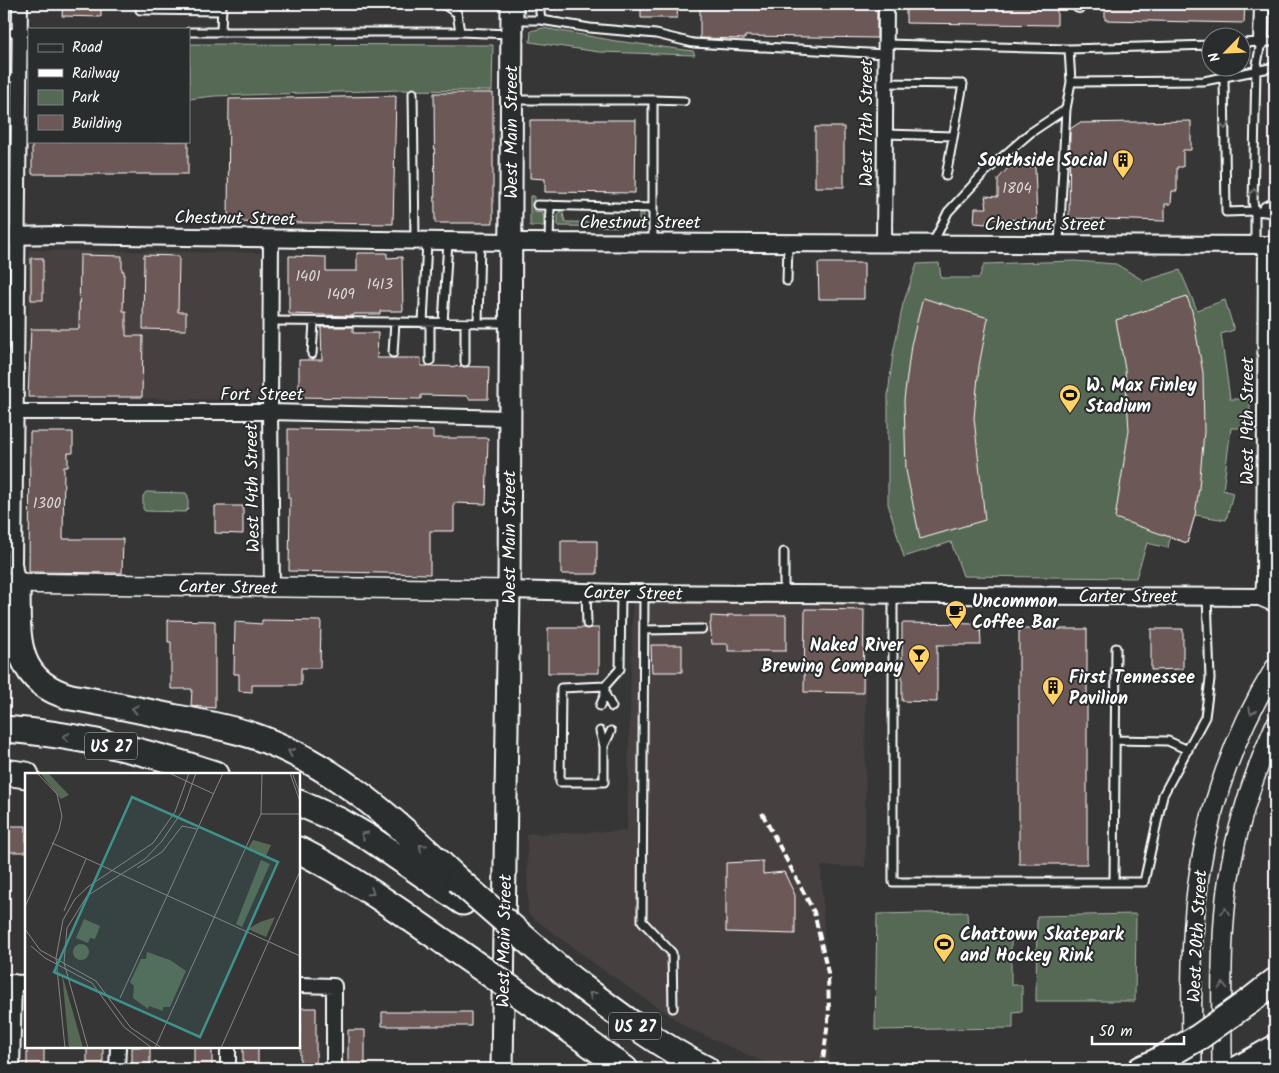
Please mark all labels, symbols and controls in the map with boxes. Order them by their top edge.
legend [28,28,190,142]
north arrow [1202,28,1252,78]
text: Road [72,36,103,60]
text: N [1203,48,1227,65]
street label: West 17th Street [853,58,882,187]
text: Railway [72,62,120,86]
street label: West Main Street [498,64,527,199]
text: Park [72,86,100,110]
text: Building [72,112,122,136]
one-way arrow [1220,123,1230,131]
place label: Southside Social [978,147,1107,176]
building icon: Southside Social [1111,148,1135,179]
house number: 1804 [1002,177,1032,201]
one-way arrow [1248,188,1259,196]
street label: Chestnut Street [174,204,297,235]
street label: Chestnut Street [579,209,702,238]
street label: Chestnut Street [984,211,1107,240]
house number: 1401 [295,265,321,289]
house number: 1413 [367,273,394,297]
house number: 1409 [327,283,356,307]
street label: West 19th Street [1234,356,1263,485]
place label: W. Max Finley Stadium [1086,372,1198,422]
street label: Fort Street [220,381,305,410]
sports icon: W. Max Finley Stadium [1058,383,1082,414]
street label: West 14th Street [238,422,269,553]
street label: West Main Street [496,469,525,604]
house number: 1300 [33,492,62,516]
street label: Carter Street [178,573,279,604]
street label: Carter Street [583,579,684,610]
street label: Carter Street [1078,583,1179,612]
place label: Uncommon Coffee Bar [972,588,1060,638]
cafe icon: Uncommon Coffee Bar [944,599,968,630]
place label: Naked River Brewing Company [761,632,904,682]
bar icon: Naked River Brewing Company [907,643,931,674]
place label: First Tennessee Pavilion [1069,664,1195,714]
building icon: First Tennessee Pavilion [1041,675,1065,706]
one-way arrow [130,705,139,715]
one-way arrow [1247,706,1258,715]
road number: US 27 [85,732,137,759]
one-way arrow [62,733,71,743]
one-way arrow [287,748,296,759]
inset map [25,773,300,1048]
one-way arrow [361,832,370,842]
one-way arrow [419,843,428,852]
street label: West 20th Street [1181,868,1217,1003]
street label: West Main Street [490,873,521,1008]
one-way arrow [366,885,375,895]
one-way arrow [1219,907,1230,915]
place label: Chattown Skatepark and Hockey Rink [960,921,1125,971]
sports icon: Chattown Skatepark and Hockey Rink [932,932,956,963]
one-way arrow [1217,981,1228,989]
one-way arrow [589,992,598,1000]
road number: US 27 [609,1012,661,1040]
scale bar [1092,1013,1184,1045]
text: 50 m [1099,1020,1133,1044]

